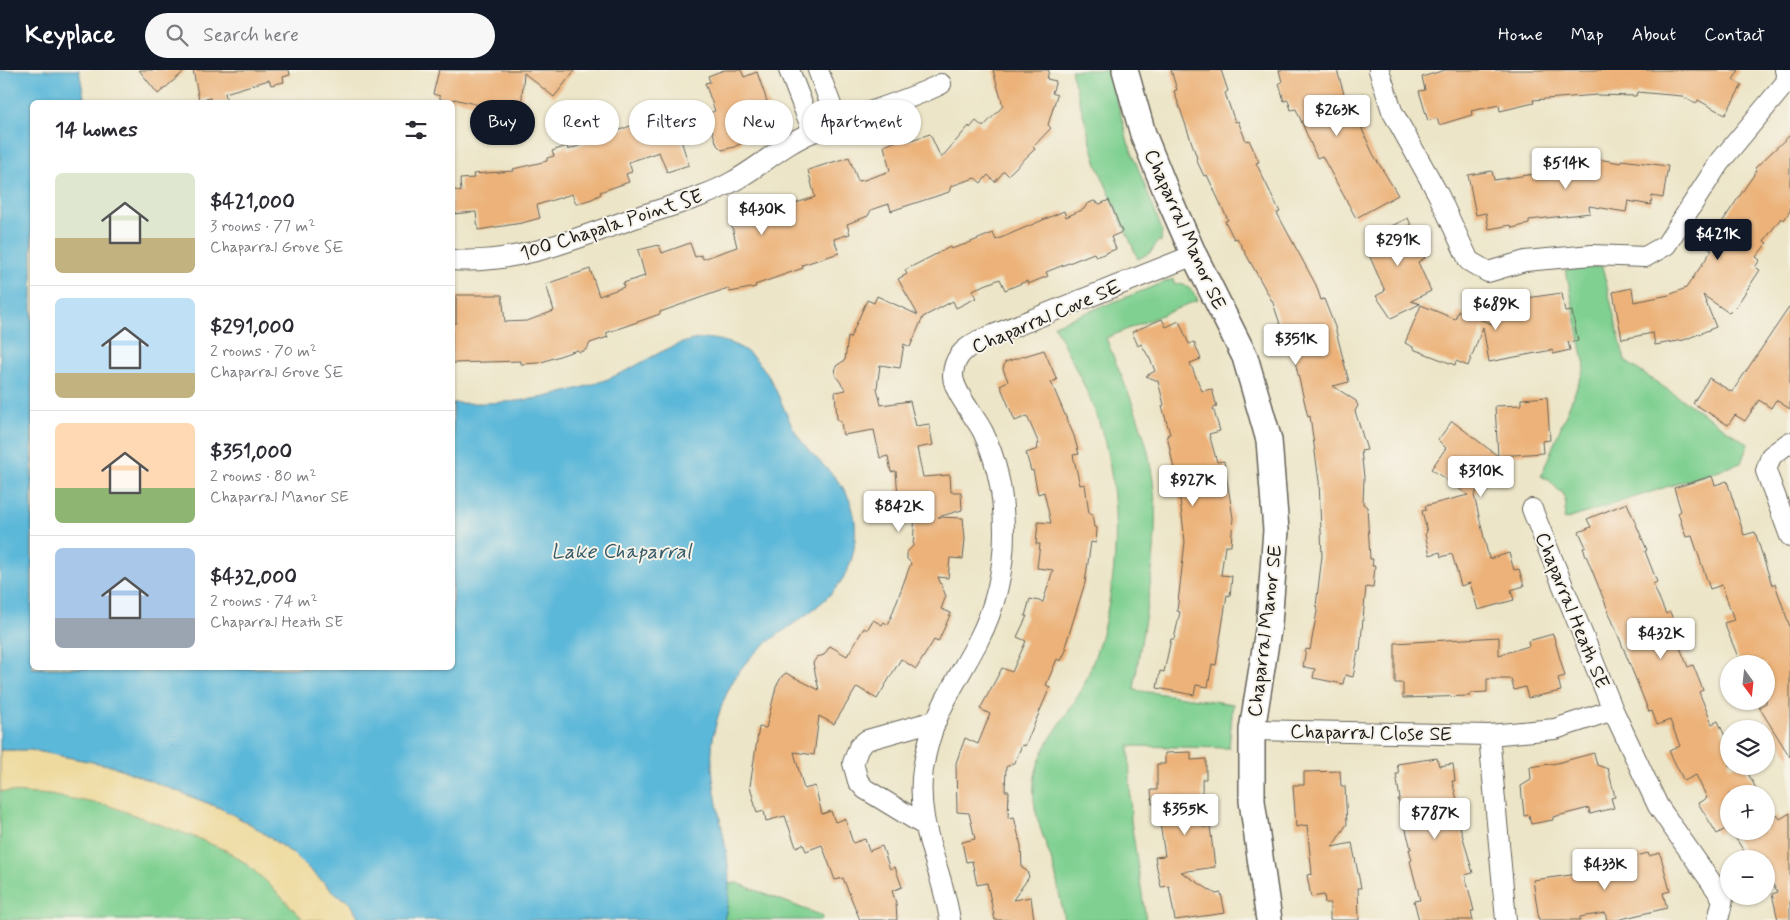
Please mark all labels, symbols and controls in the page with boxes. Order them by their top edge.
search box [145,13,495,58]
text: Keyplace [25,20,115,51]
icon: search [163,21,191,49]
text: Search here [203,23,299,48]
text: Home [1498,23,1543,47]
text: Map [1571,23,1604,47]
text: About [1632,23,1676,47]
text: Contact [1704,23,1765,47]
pin: $263K [1302,94,1372,137]
chip: Buy [470,100,535,145]
chip: Rent [545,100,619,145]
chip: Filters [629,100,715,145]
chip: New [725,100,793,145]
chip: Apartment [803,100,921,145]
text: $263K [1315,100,1359,121]
text: 14 homes [55,116,138,144]
icon: filters [402,116,430,144]
street label: Chaparral Manor SE [1137,145,1232,314]
pin: $514K [1531,148,1601,190]
text: $514K [1543,153,1589,174]
street label: 100 Chapala Point SE [517,183,706,268]
text: $421,000 [210,188,295,216]
icon: home [95,193,155,253]
pin: $430K [727,194,797,236]
text: $430K [739,199,785,220]
text: 3 rooms · 77 m² [210,216,315,237]
pin: $421K [1683,218,1753,261]
pin: $291K [1363,224,1433,267]
text: $421K [1696,224,1740,245]
text: $291K [1376,230,1420,251]
text: Chaparral Grove SE [210,237,344,258]
street label: Chaparral Cove SE [968,274,1125,361]
pin: $689K [1461,288,1531,331]
text: $689K [1473,294,1519,315]
text: $291,000 [210,313,294,341]
icon: home [95,318,155,378]
pin: $351K [1261,324,1331,366]
text: $351K [1275,329,1317,350]
text: 2 rooms · 70 m² [210,341,317,362]
text: Chaparral Grove SE [210,362,344,383]
text: $351,000 [210,438,292,466]
icon: home [95,443,155,503]
pin: $310K [1446,456,1516,498]
text: $310K [1459,461,1503,482]
pin: $927K [1158,464,1228,507]
text: 2 rooms · 80 m² [210,466,316,487]
text: $927K [1170,470,1216,491]
text: Chaparral Manor SE [210,487,349,508]
pin: $842K [864,490,934,533]
text: $842K [875,496,923,517]
street label: Chaparral Heath SE [1528,528,1615,693]
water label: Lake Chaparral [551,538,693,566]
street label: Chaparral Manor SE [1242,544,1289,719]
text: $432,000 [210,563,297,591]
icon: home [95,568,155,628]
text: 2 rooms · 74 m² [210,591,318,612]
text: Chaparral Heath SE [210,612,343,633]
pin: $432K [1626,618,1696,660]
text: $432K [1638,623,1684,644]
north arrow [1720,655,1775,710]
map controls [1720,655,1775,905]
street label: Chaparral Close SE [1290,719,1452,748]
button: layers [1720,720,1775,775]
button: + [1720,785,1775,840]
pin: $355K [1150,794,1220,836]
pin: $787K [1400,798,1470,840]
text: $355K [1162,799,1208,820]
text: $787K [1411,803,1459,824]
pin: $433K [1570,848,1640,891]
button: − [1720,850,1775,905]
text: $433K [1583,854,1627,875]

